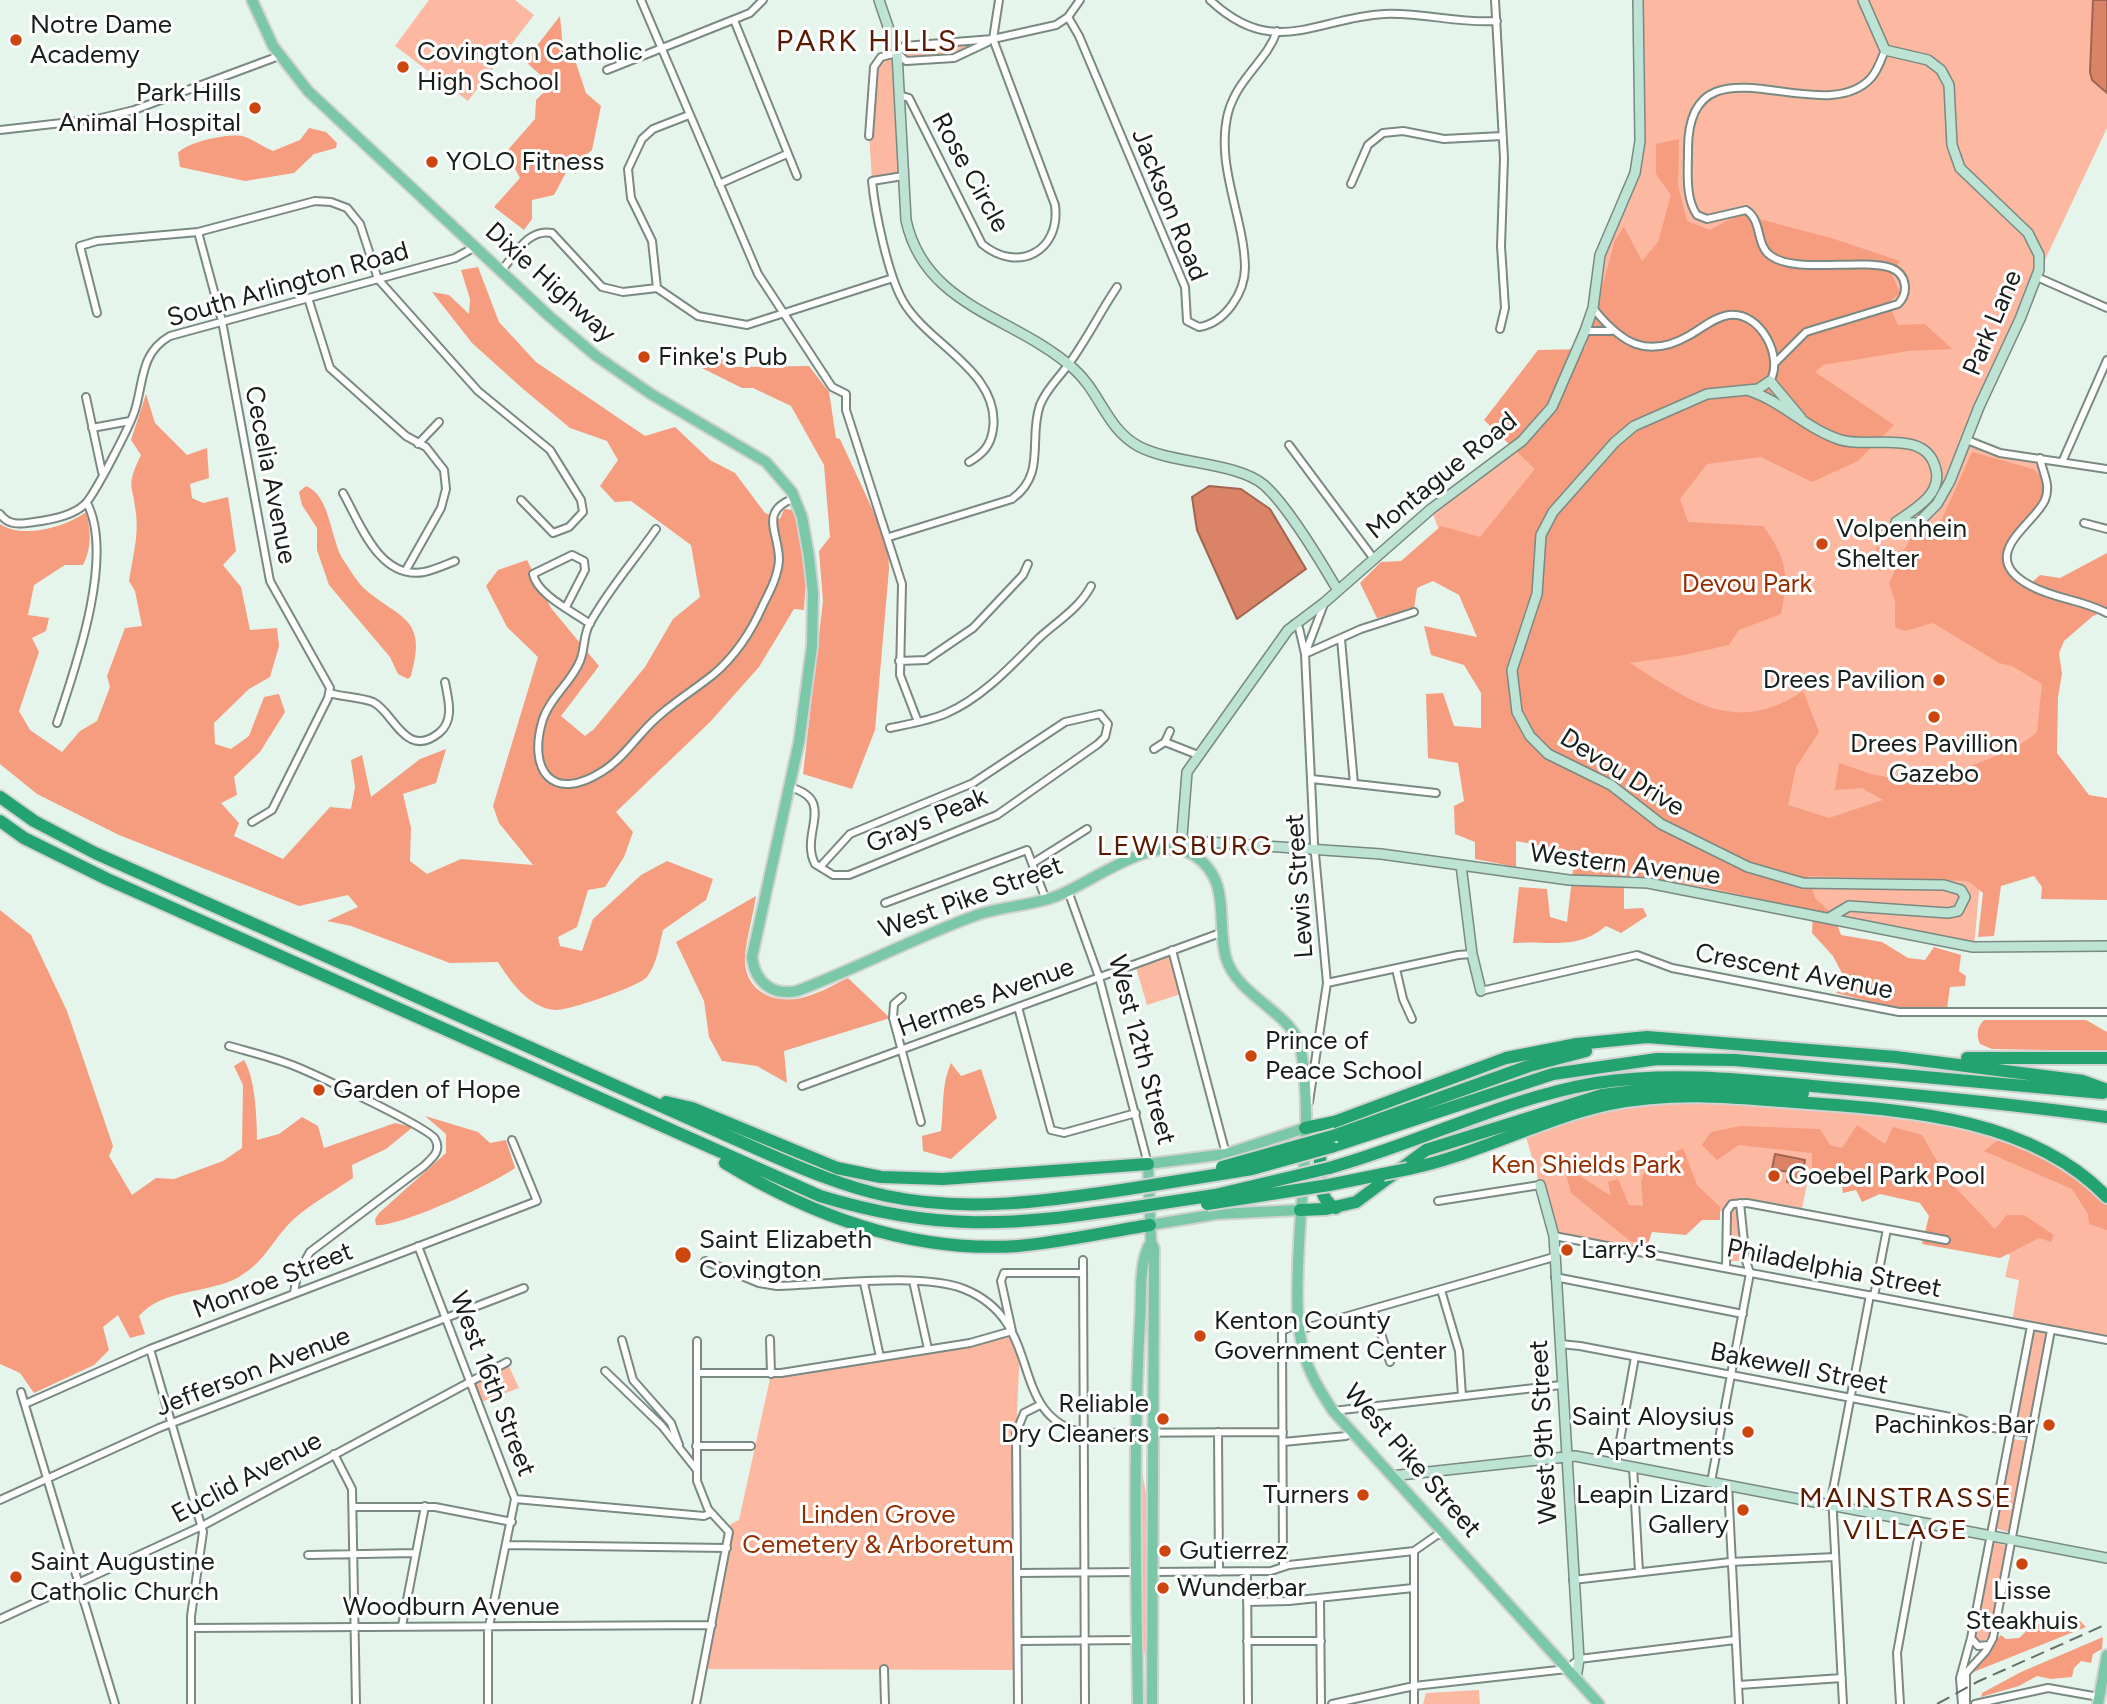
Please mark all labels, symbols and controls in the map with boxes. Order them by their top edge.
place label: Notre Dame Academy [30,9,172,70]
district label: PARK HILLS [777,24,957,60]
marker: Notre Dame Academy [8,32,24,48]
place label: Covington Catholic High School [417,36,643,98]
marker: Covington Catholic High School [395,59,411,75]
place label: Park Hills Animal Hospital [58,77,241,138]
marker: Park Hills Animal Hospital [247,100,263,116]
street label: Rose Circle [924,108,1016,238]
street label: Jackson Road [1124,124,1214,286]
place label: YOLO Fitness [446,146,604,178]
marker: YOLO Fitness [424,154,440,170]
street label: Dixie Highway [478,216,622,350]
street label: South Arlington Road [164,236,412,334]
street label: Park Lane [1957,266,2029,380]
place label: Finke's Pub [658,341,788,373]
marker: Finke's Pub [636,349,652,365]
street label: Cecelia Avenue [237,383,303,567]
street label: Montague Road [1360,406,1524,546]
place label: Volpenhein Shelter [1836,513,1967,574]
marker: Volpenhein Shelter [1814,536,1830,552]
park label: Devou Park [1682,568,1812,600]
place label: Drees Pavilion [1763,664,1925,696]
marker: Drees Pavilion [1931,672,1947,688]
marker: Drees Pavillion Gazebo [1926,709,1942,725]
street label: Devou Drive [1554,722,1690,824]
place label: Drees Pavillion Gazebo [1850,728,2018,790]
street label: Grays Peak [862,781,992,861]
street label: Lewis Street [1279,813,1321,959]
district label: LEWISBURG [1098,830,1272,864]
street label: Western Avenue [1528,838,1722,892]
street label: West Pike Street [875,850,1067,946]
street label: Crescent Avenue [1692,938,1896,1006]
street label: Hermes Avenue [894,952,1078,1044]
street label: West 12th Street [1101,952,1181,1148]
place label: Prince of Peace School [1265,1025,1422,1086]
marker: Prince of Peace School [1243,1048,1259,1064]
place label: Garden of Hope [333,1074,520,1106]
marker: Garden of Hope [311,1082,327,1098]
park label: Ken Shields Park [1491,1149,1681,1181]
place label: Goebel Park Pool [1788,1160,1985,1192]
marker: Goebel Park Pool [1766,1168,1782,1184]
place label: Saint Elizabeth Covington [699,1224,872,1286]
street label: Philadelphia Street [1724,1233,1944,1305]
place label: Larry's [1581,1234,1656,1266]
street label: Monroe Street [189,1236,357,1326]
marker: Larry's [1559,1242,1575,1258]
marker: Saint Elizabeth Covington [673,1245,693,1265]
street label: West 16th Street [442,1287,542,1481]
place label: Kenton County Government Center [1214,1305,1446,1366]
street label: Jefferson Avenue [151,1321,355,1423]
marker: Kenton County Government Center [1192,1328,1208,1344]
street label: Bakewell Street [1708,1336,1890,1402]
street label: West 9th Street [1524,1339,1564,1525]
street label: West Pike Street [1337,1378,1487,1544]
place label: Reliable Dry Cleaners [1001,1388,1149,1450]
place label: Saint Aloysius Apartments [1571,1401,1734,1462]
place label: Pachinkos Bar [1874,1409,2035,1441]
marker: Reliable Dry Cleaners [1155,1411,1171,1427]
marker: Pachinkos Bar [2041,1417,2057,1433]
marker: Saint Aloysius Apartments [1740,1424,1756,1440]
street label: Euclid Avenue [167,1425,327,1531]
place label: Turners [1263,1479,1349,1511]
place label: Leapin Lizard Gallery [1576,1479,1729,1540]
district label: MAINSTRASSE VILLAGE [1800,1482,2012,1548]
marker: Turners [1355,1487,1371,1503]
park label: Linden Grove Cemetery & Arboretum [742,1499,1014,1560]
marker: Leapin Lizard Gallery [1735,1502,1751,1518]
place label: Gutierrez [1179,1535,1288,1567]
marker: Gutierrez [1157,1543,1173,1559]
place label: Saint Augustine Catholic Church [30,1546,219,1608]
marker: Lisse Steakhuis [2014,1556,2030,1572]
marker: Saint Augustine Catholic Church [8,1569,24,1585]
place label: Wunderbar [1177,1572,1306,1604]
place label: Lisse Steakhuis [1966,1575,2078,1636]
marker: Wunderbar [1155,1580,1171,1596]
street label: Woodburn Avenue [343,1591,559,1623]

